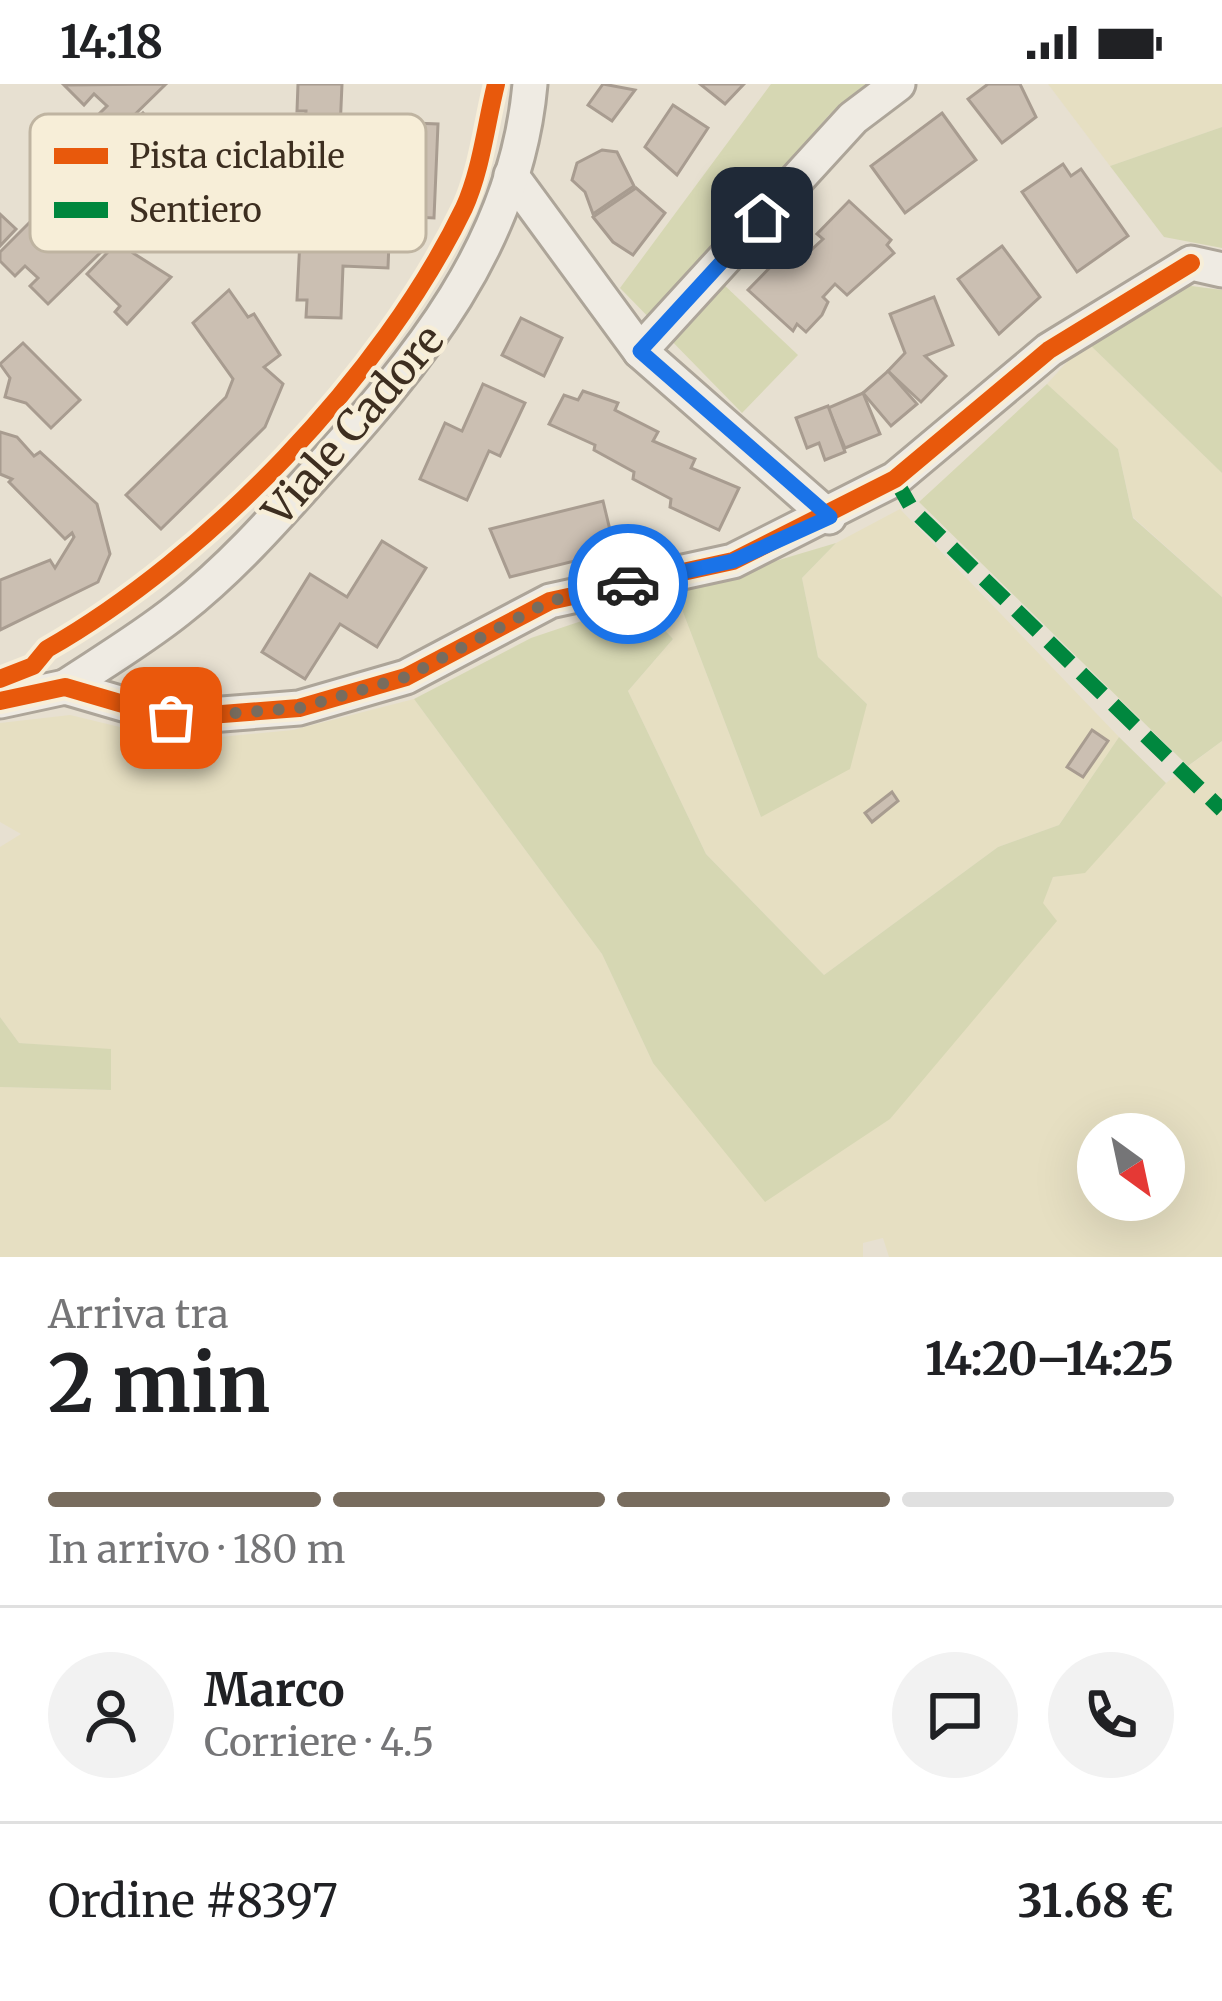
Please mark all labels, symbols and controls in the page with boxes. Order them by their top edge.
text: 14:18 [60,14,163,70]
legend [30,114,426,252]
text: Pista ciclabile [129,136,345,177]
pin [711,167,813,269]
icon: home [729,185,795,251]
text: Sentiero [129,190,262,231]
street label: Viale Cadore [251,314,454,537]
courier [568,524,688,644]
icon: car [595,551,661,617]
pin [120,667,222,769]
icon: bag [138,685,204,751]
north arrow [1077,1113,1185,1221]
map controls [1077,1113,1185,1221]
text: Arriva tra [48,1290,229,1339]
text: 14:20–14:25 [925,1331,1174,1387]
text: 2 min [48,1335,270,1433]
text: In arrivo · 180 m [48,1525,345,1574]
button: person [48,1652,174,1778]
button: chat [892,1652,1018,1778]
button: phone [1048,1652,1174,1778]
text: Marco [204,1662,345,1718]
text: Corriere · 4.5 [204,1718,434,1767]
text: Ordine #8397 [48,1873,338,1929]
text: 31.68 € [1017,1873,1174,1929]

